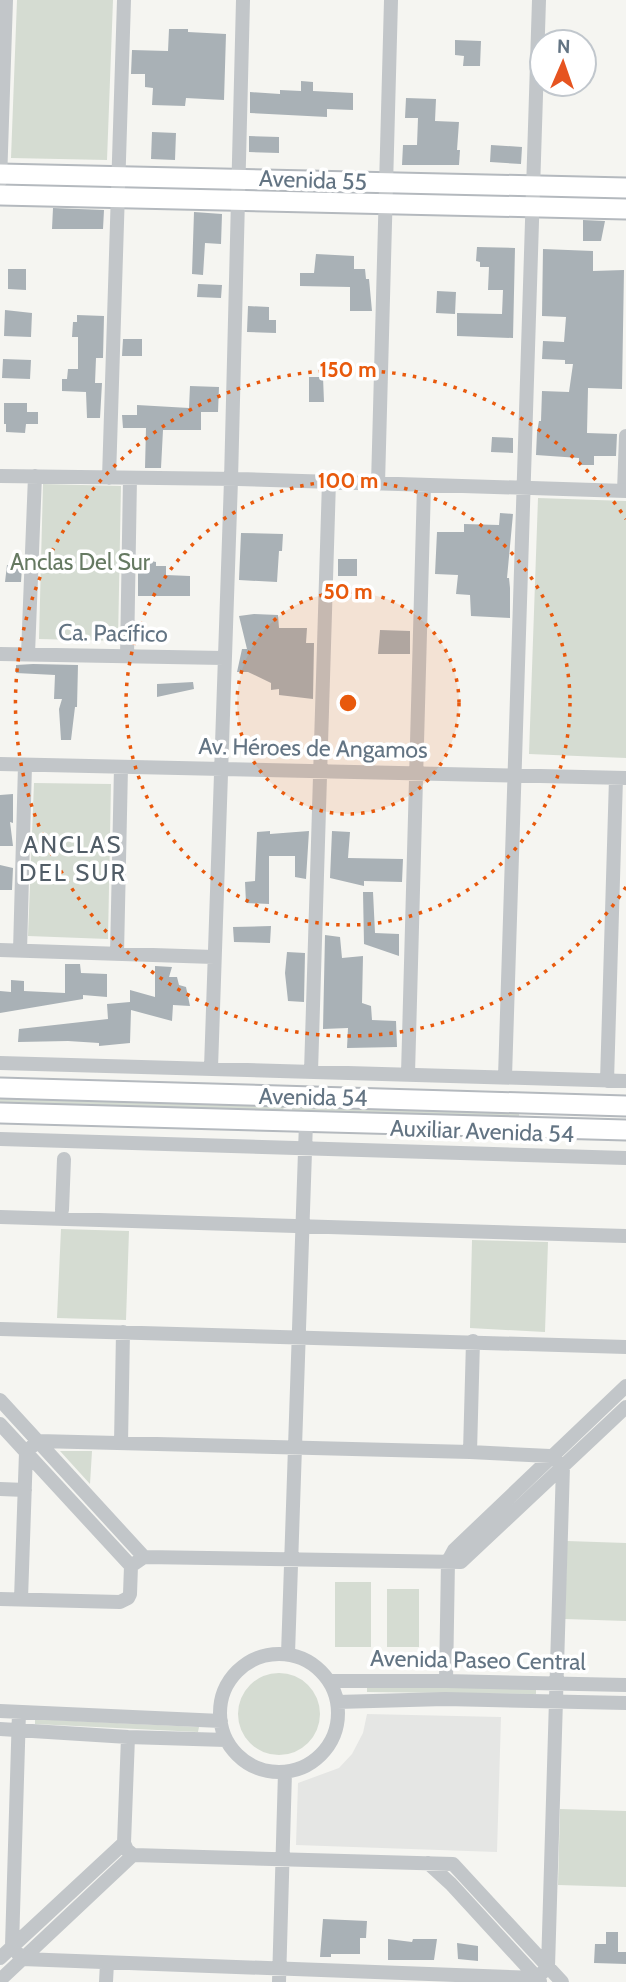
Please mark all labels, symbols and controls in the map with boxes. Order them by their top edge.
north arrow [528,28,598,98]
text: N [556,35,571,58]
street label: Avenida 55 [259,164,367,196]
text: 150 m [320,357,376,382]
text: 100 m [318,468,378,493]
park label: Anclas Del Sur [10,548,151,576]
text: 50 m [323,579,373,604]
street label: Ca. Pacífico [58,618,168,648]
centre of rings [336,691,360,715]
street label: Av. Héroes de Angamos [198,732,428,764]
district label: ANCLAS DEL SUR [19,830,127,887]
street label: Avenida 54 [258,1082,368,1112]
street label: Auxiliar Avenida 54 [389,1114,575,1148]
street label: Avenida Paseo Central [370,1644,587,1676]

